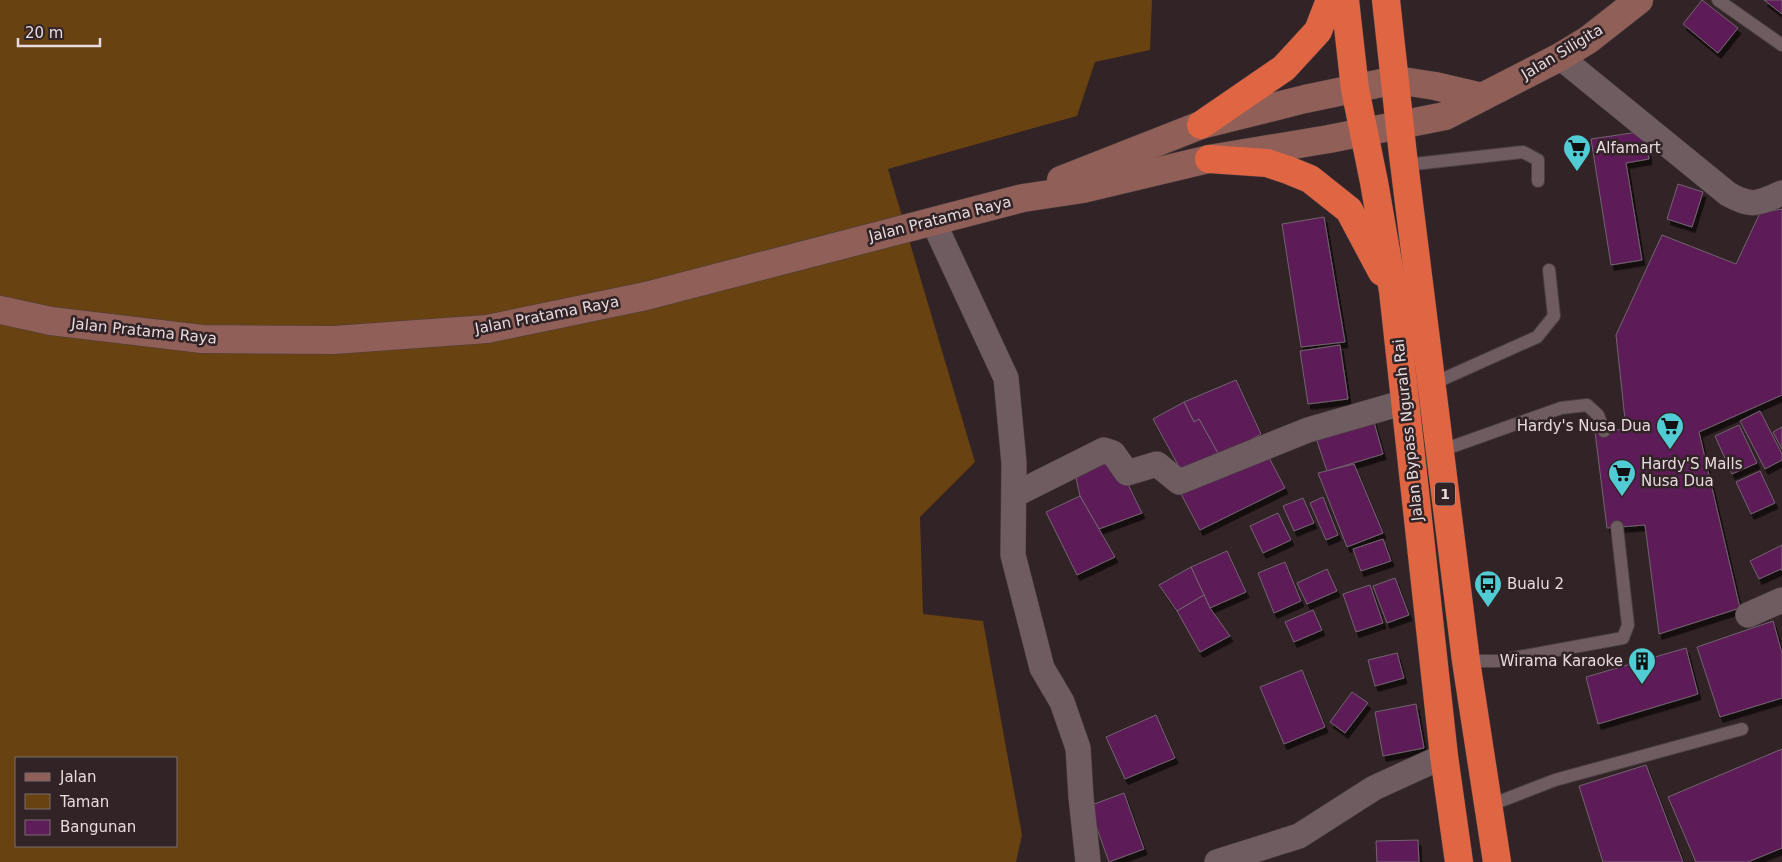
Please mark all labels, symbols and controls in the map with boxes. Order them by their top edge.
scale bar [18,15,100,47]
street label: Jalan Siligita [1517,21,1606,84]
text: 20 m [25,24,63,42]
supermarket icon: Alfamart [1562,133,1592,172]
place label: Alfamart [1596,139,1661,157]
street label: Jalan Pratama Raya [866,193,1013,246]
street label: Jalan Pratama Raya [472,292,621,338]
street label: Jalan Pratama Raya [69,314,218,348]
street label: Jalan Bypass Ngurah Rai [1389,338,1427,523]
supermarket icon: Hardy's Nusa Dua [1655,411,1685,450]
place label: Hardy's Nusa Dua [1517,417,1651,435]
place label: Hardy'S Malls Nusa Dua [1641,455,1743,490]
supermarket icon: Hardy'S Malls Nusa Dua [1607,458,1637,497]
road number: 1 [1435,482,1455,506]
bus stop icon: Bualu 2 [1473,569,1503,608]
place label: Bualu 2 [1507,575,1564,593]
building icon: Wirama Karaoke [1627,646,1657,685]
place label: Wirama Karaoke [1500,652,1623,670]
legend [15,757,178,847]
text: Jalan [59,768,96,786]
text: Taman [59,793,109,811]
text: Bangunan [60,818,136,836]

